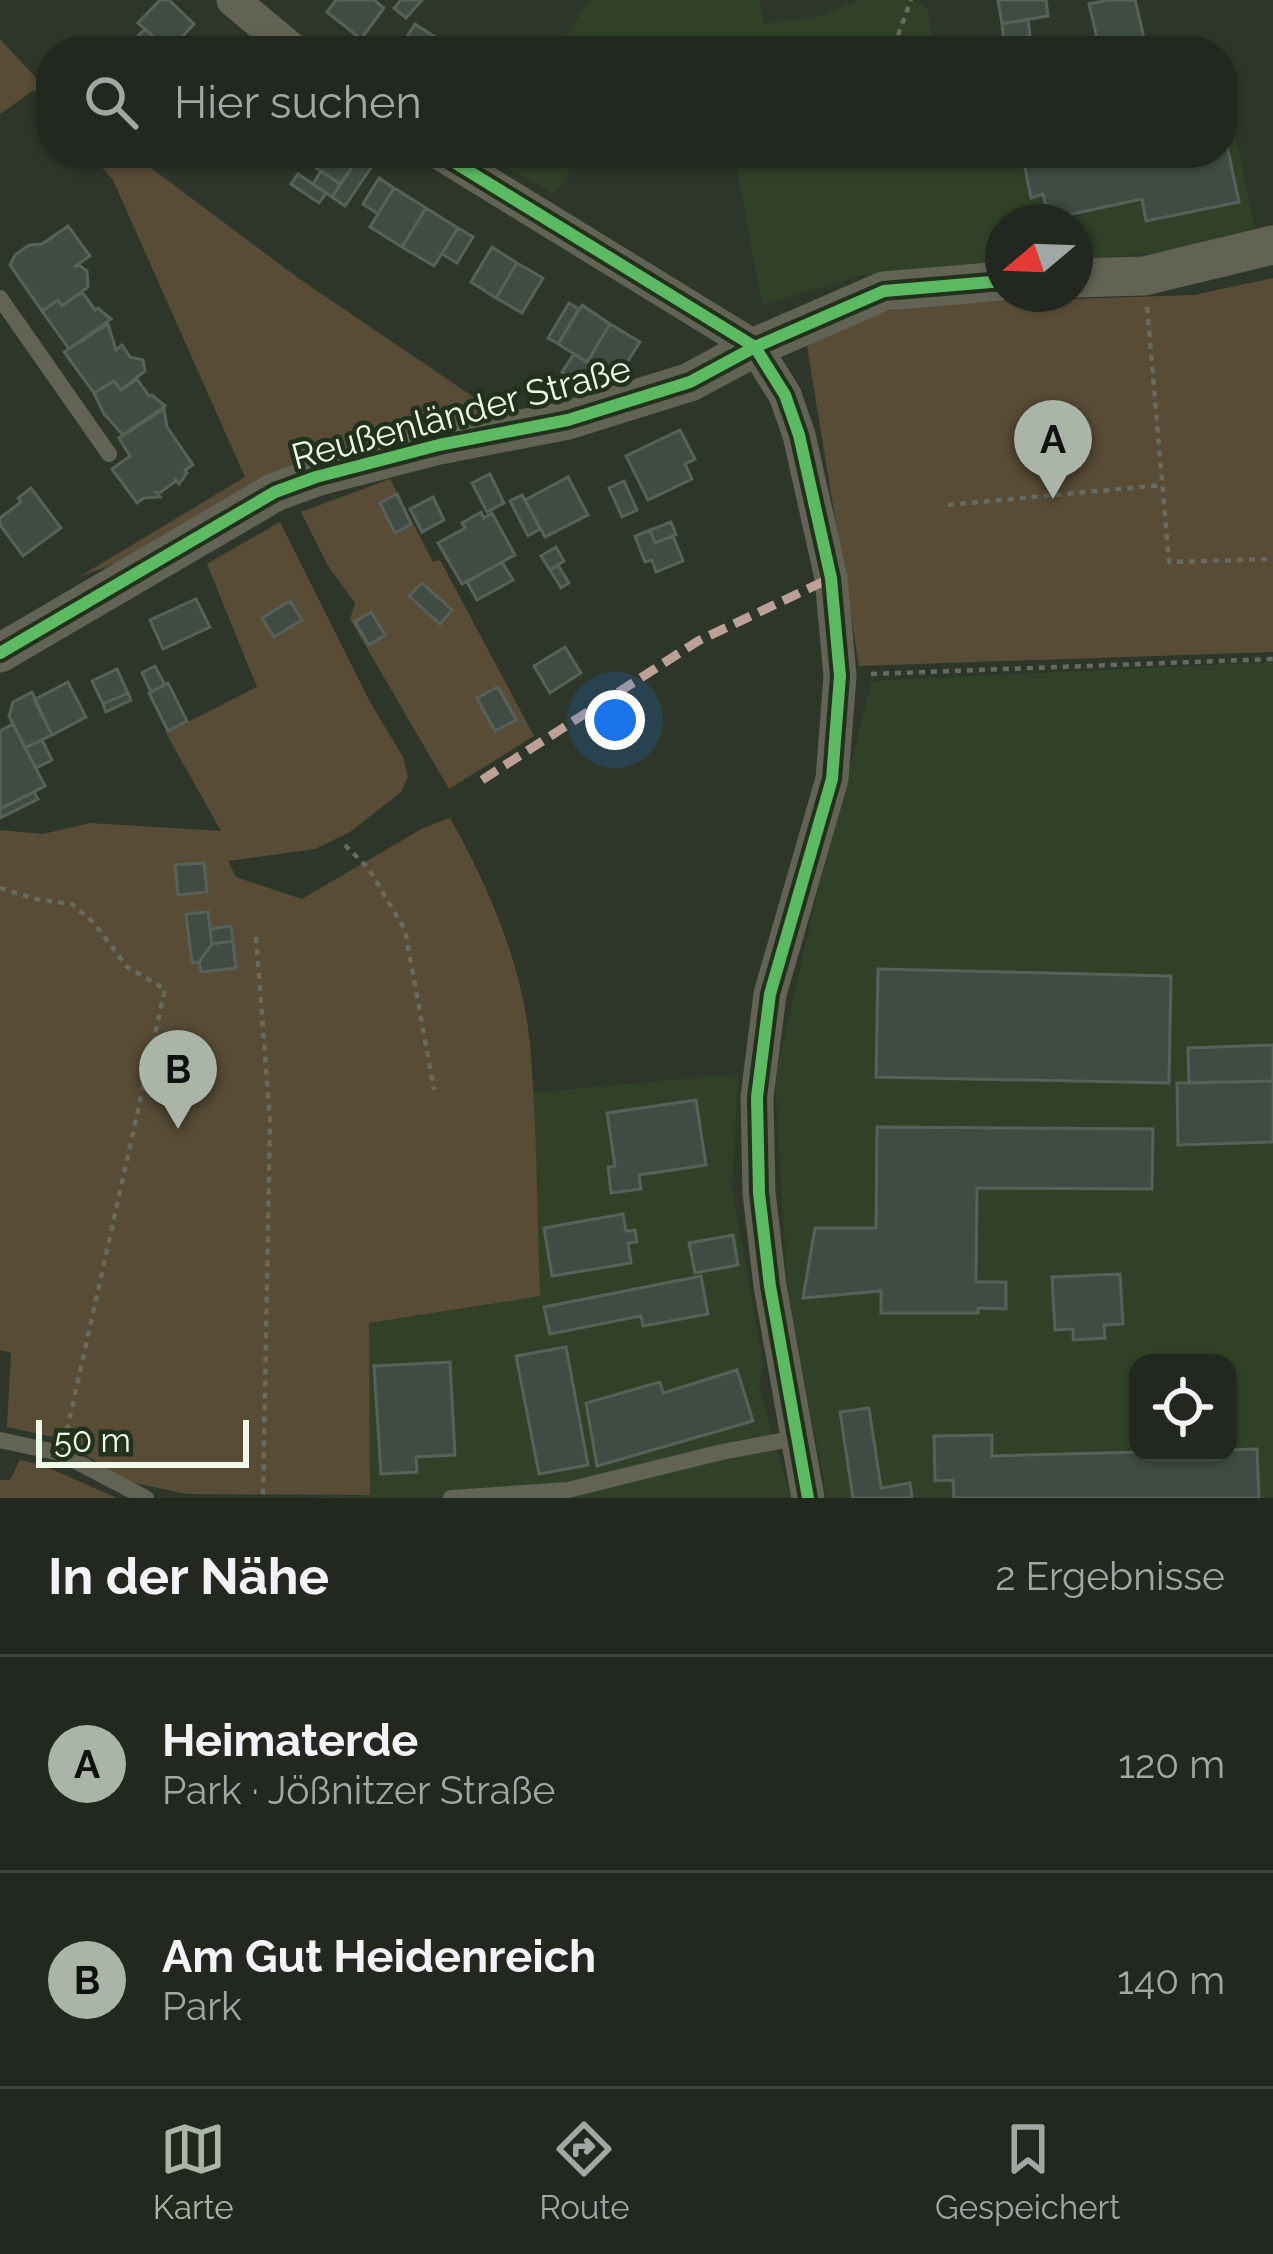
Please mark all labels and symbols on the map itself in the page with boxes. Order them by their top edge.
north arrow [985,204,1093,312]
street label: Reußenländer Straße [287,347,635,477]
pin: A [1014,400,1092,499]
your location [585,690,645,750]
pin: B [139,1030,217,1129]
scale bar [36,1414,249,1467]

